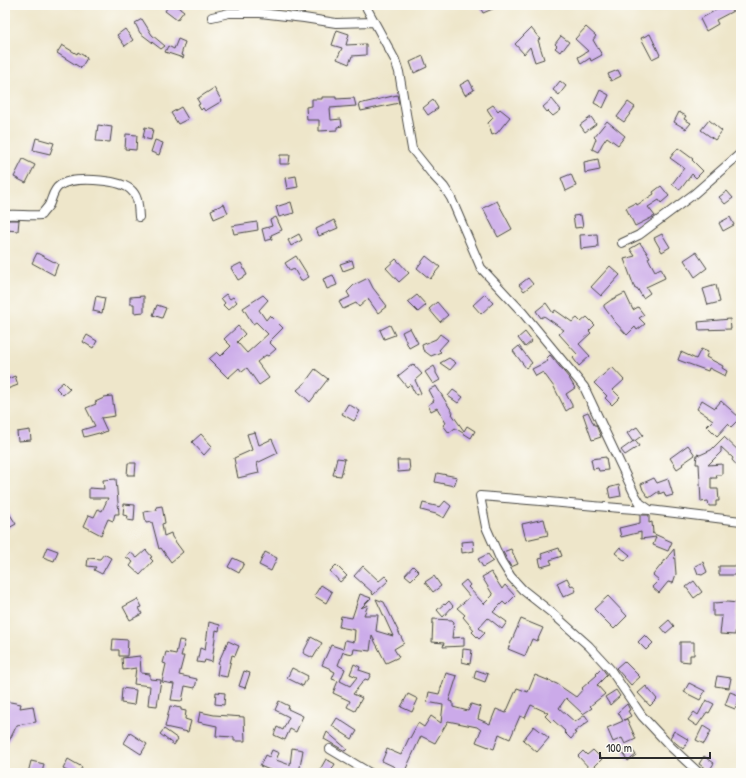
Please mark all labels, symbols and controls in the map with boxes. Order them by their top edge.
scale bar [600,734,710,760]
text: 100 m [606,739,632,756]

